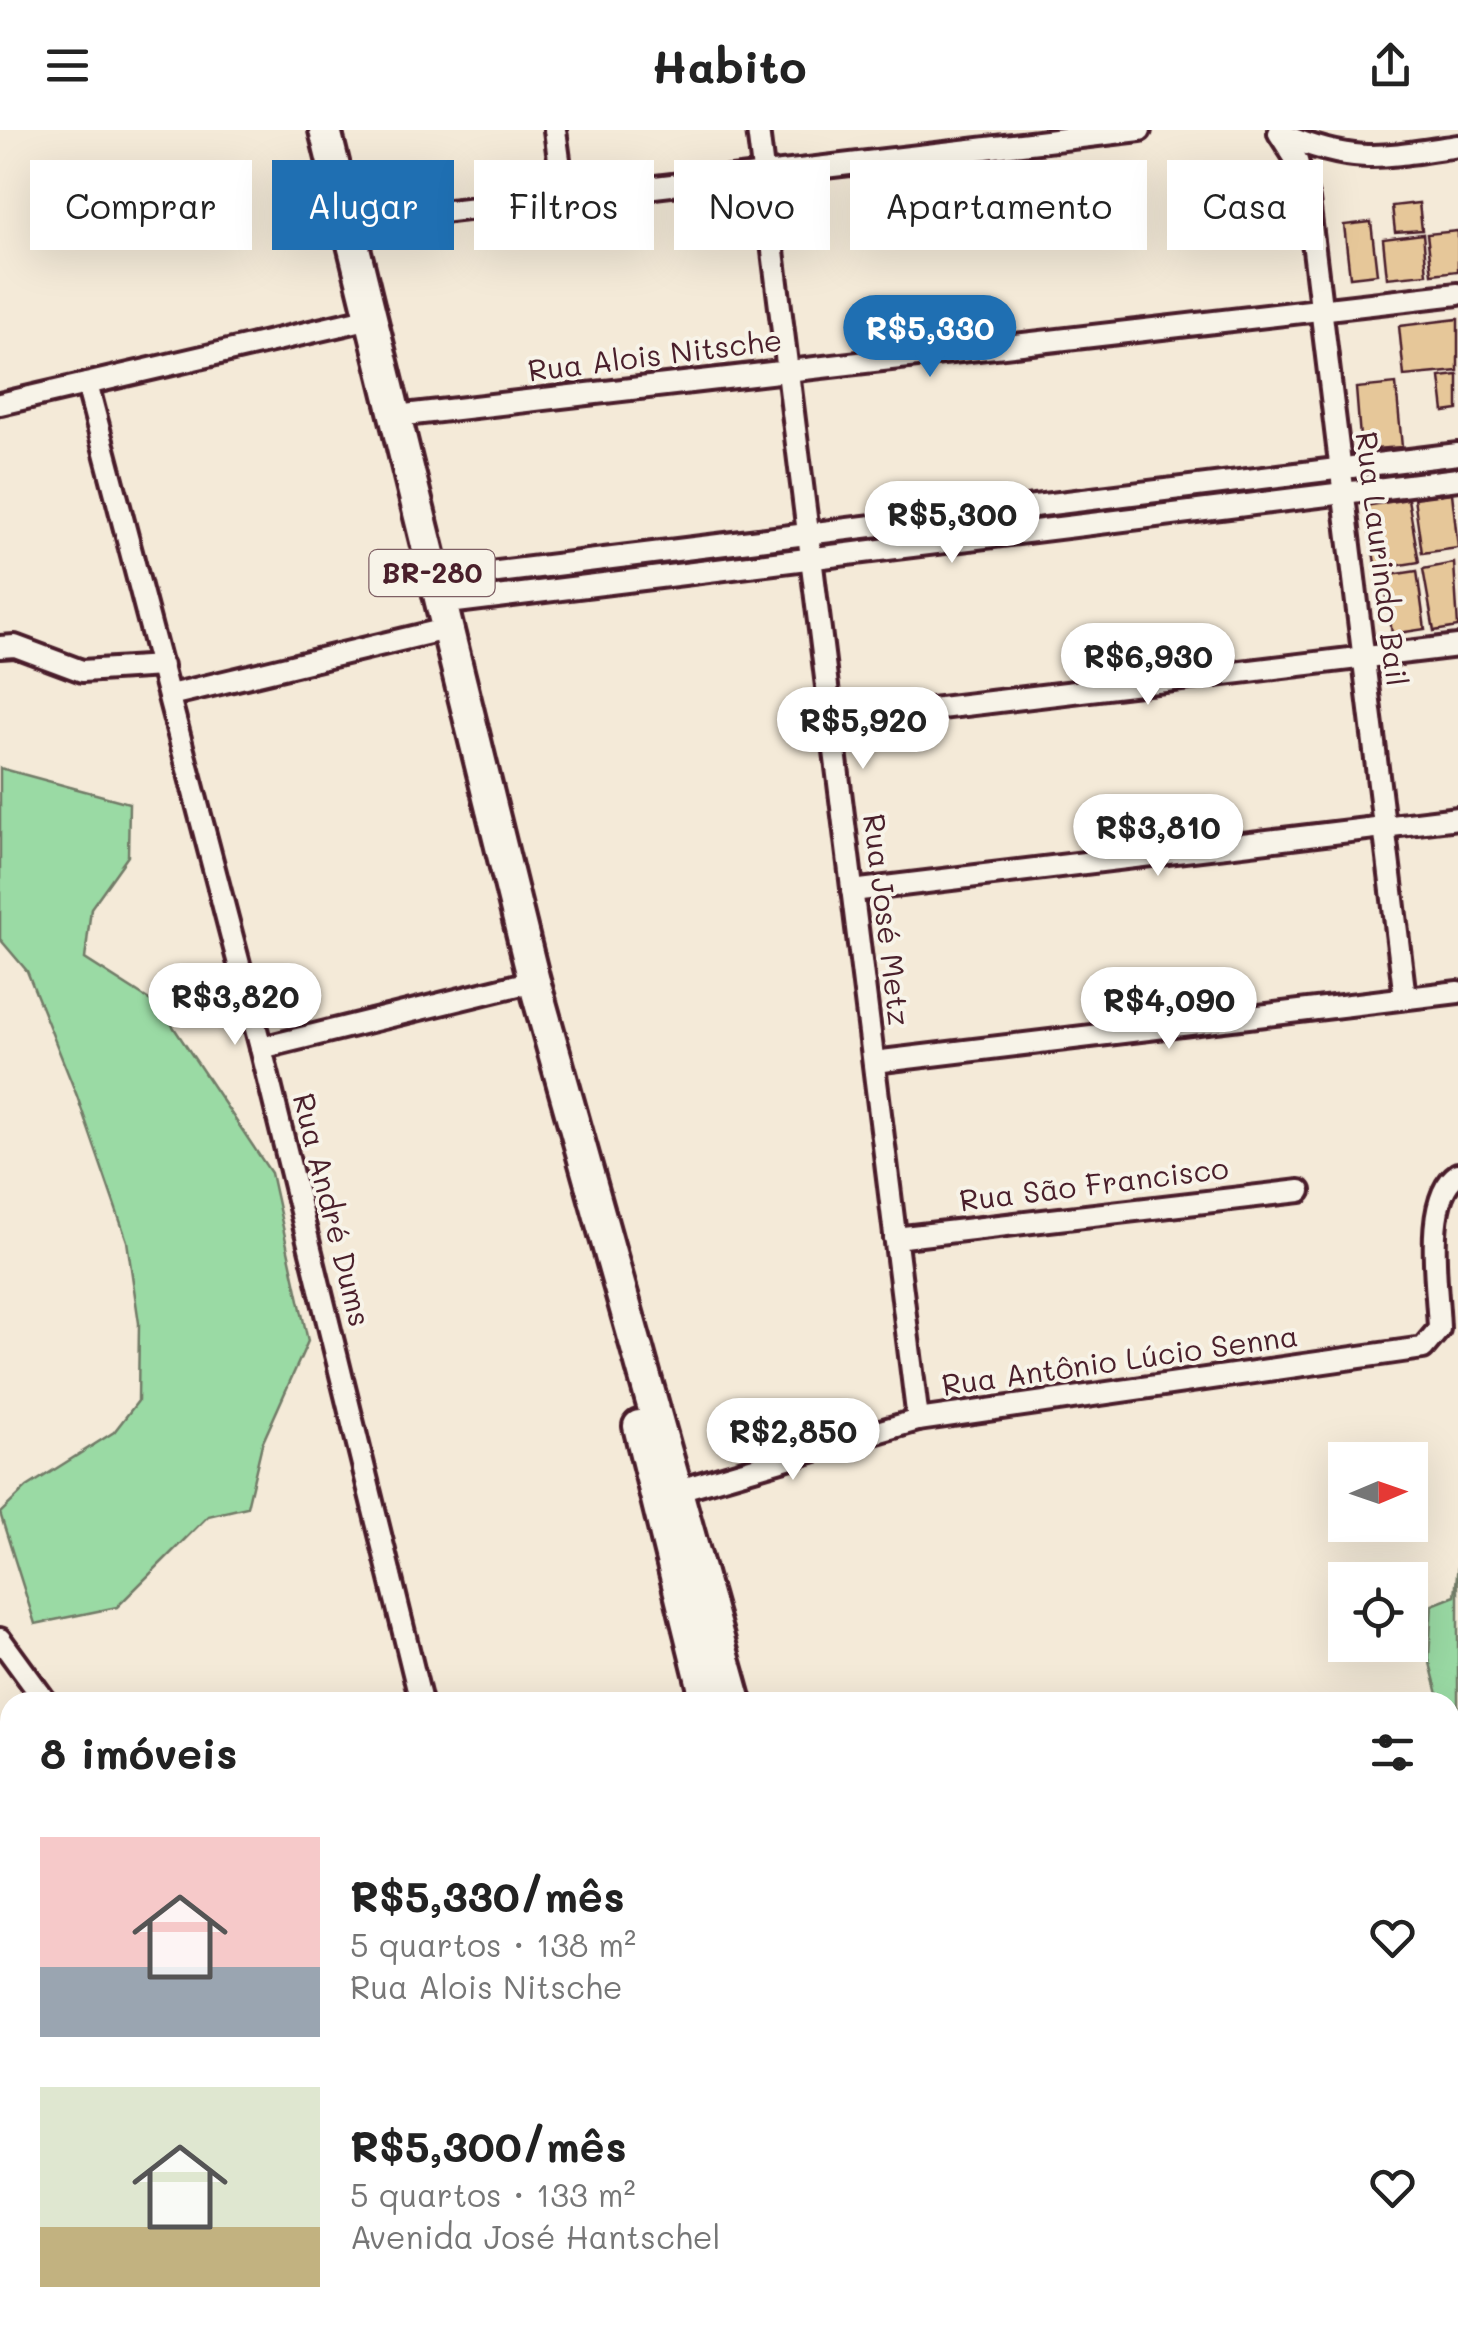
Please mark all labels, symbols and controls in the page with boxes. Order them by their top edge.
text: Habito [652,36,806,94]
icon: menu [40,38,95,93]
icon: share [1363,38,1418,93]
chip: Comprar [30,160,252,250]
chip: Alugar [272,160,454,250]
chip: Filtros [474,160,654,250]
chip: Novo [674,160,830,250]
chip: Apartamento [850,160,1147,250]
chip: Casa [1167,160,1323,250]
pin: R$5,330 [838,295,1022,380]
text: R$5,330 [865,306,995,348]
street label: Rua Alois Nitsche [525,319,784,389]
street label: Rua Laurindo Bail [1348,429,1418,688]
pin: R$5,300 [860,481,1044,566]
text: R$5,300 [887,492,1017,534]
road number: BR-280 [370,550,494,596]
pin: R$6,930 [1056,623,1240,708]
text: R$6,930 [1083,634,1213,676]
pin: R$5,920 [771,687,955,772]
text: R$5,920 [799,698,927,740]
pin: R$3,810 [1066,794,1250,879]
text: R$3,810 [1095,805,1221,847]
street label: Rua José Metz [855,811,921,1028]
pin: R$3,820 [143,963,327,1048]
pin: R$4,090 [1077,967,1261,1052]
text: R$3,820 [170,974,300,1016]
text: R$4,090 [1103,978,1235,1020]
street label: Rua André Dums [285,1089,381,1330]
street label: Rua São Francisco [957,1147,1231,1219]
street label: Rua Antônio Lúcio Senna [939,1314,1300,1404]
pin: R$2,850 [701,1398,885,1483]
text: R$2,850 [729,1409,857,1451]
north arrow [1328,1442,1428,1542]
map controls [1328,1442,1428,1662]
button: locate [1328,1562,1428,1662]
text: 8 imóveis [40,1725,237,1780]
icon: filters [1365,1725,1420,1780]
text: R$5,330/mês [350,1868,625,1923]
icon: home [120,1877,240,1997]
icon: heart [1365,1910,1420,1965]
text: 5 quartos · 138 m² [350,1923,636,1965]
text: Rua Alois Nitsche [350,1965,623,2007]
text: R$5,300/mês [350,2118,627,2173]
icon: home [120,2127,240,2247]
icon: heart [1365,2160,1420,2215]
text: 5 quartos · 133 m² [350,2173,636,2215]
text: Avenida José Hantschel [350,2215,721,2257]

